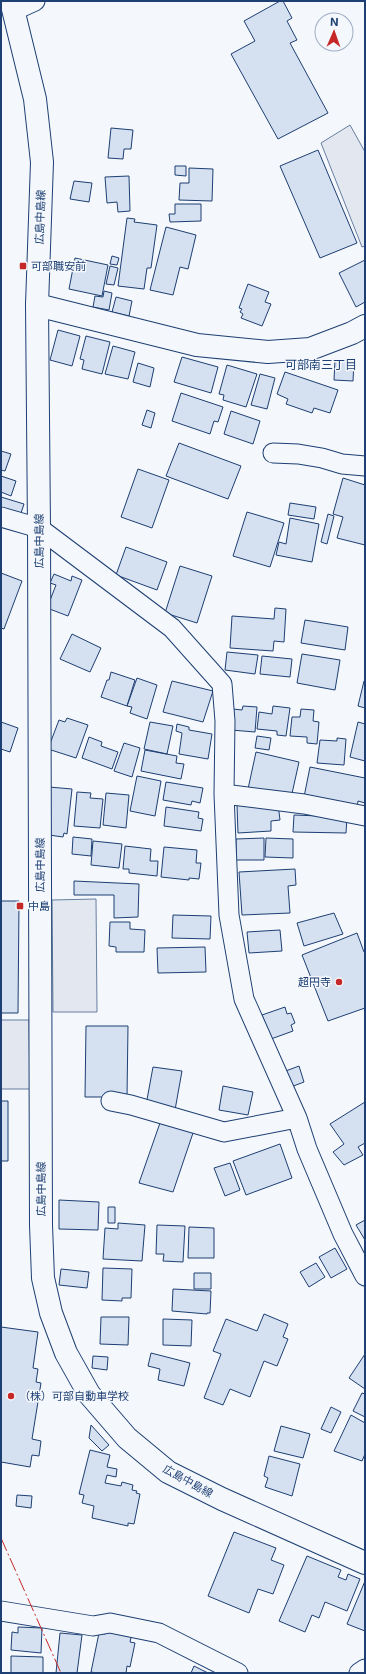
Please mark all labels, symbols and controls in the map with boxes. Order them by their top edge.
north arrow [314,12,354,52]
text: N [330,15,339,29]
street label: 広島中島線 [32,189,48,245]
place label: 可部職安前 [31,259,86,273]
marker: 可部職安前 [18,261,28,271]
district label: 可部南三丁目 [285,357,357,372]
street label: 広島中島線 [32,514,46,569]
street label: 広島中島線 [33,838,47,893]
place label: 中島 [28,899,50,913]
marker: 中島 [15,901,25,911]
place label: 超円寺 [298,975,331,989]
marker: 超円寺 [334,977,344,987]
street label: 広島中島線 [34,1162,48,1217]
place label: （株）可部自動車学校 [19,1389,129,1403]
marker: （株）可部自動車学校 [6,1391,16,1401]
street label: 広島中島線 [161,1462,215,1500]

